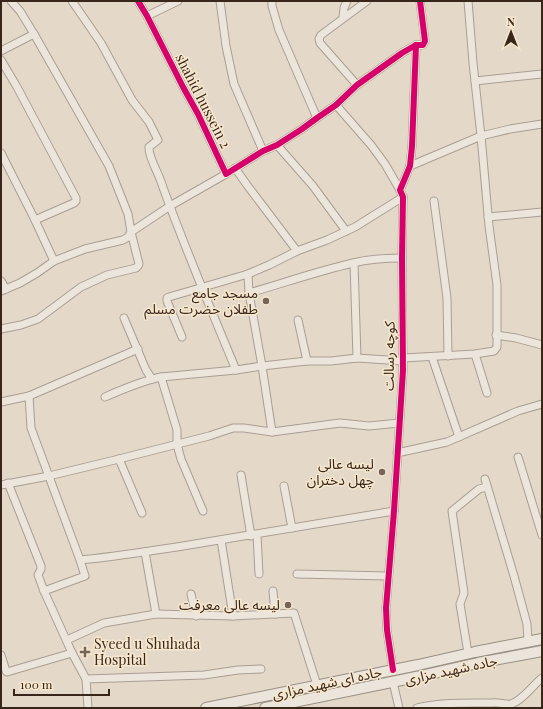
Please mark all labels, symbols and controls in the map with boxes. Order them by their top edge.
north arrow [491,12,531,52]
text: N [507,14,515,29]
street label: shahid hussein 2 [171,50,236,152]
place label: مسجد جامع طفلان حضرت مسلم [144,283,258,320]
marker: مسجد جامع طفلان حضرت مسلم [261,296,271,306]
street label: کوچه رسالت [378,321,400,391]
place label: لیسه عالی چهل دختران [307,454,374,490]
marker: لیسه عالی چهل دختران [377,467,387,477]
place label: لیسه عالی معرفت [179,595,280,614]
marker: لیسه عالی معرفت [283,600,293,610]
place label: Syeed u Shuhada Hospital [94,634,200,669]
marker: Syeed u Shuhada Hospital [79,646,91,658]
street label: جاده شهید مزاری [403,650,499,689]
street label: جاده ای شهید مزاری [270,662,383,703]
scale bar [14,671,109,697]
text: 100 m [20,676,53,692]

